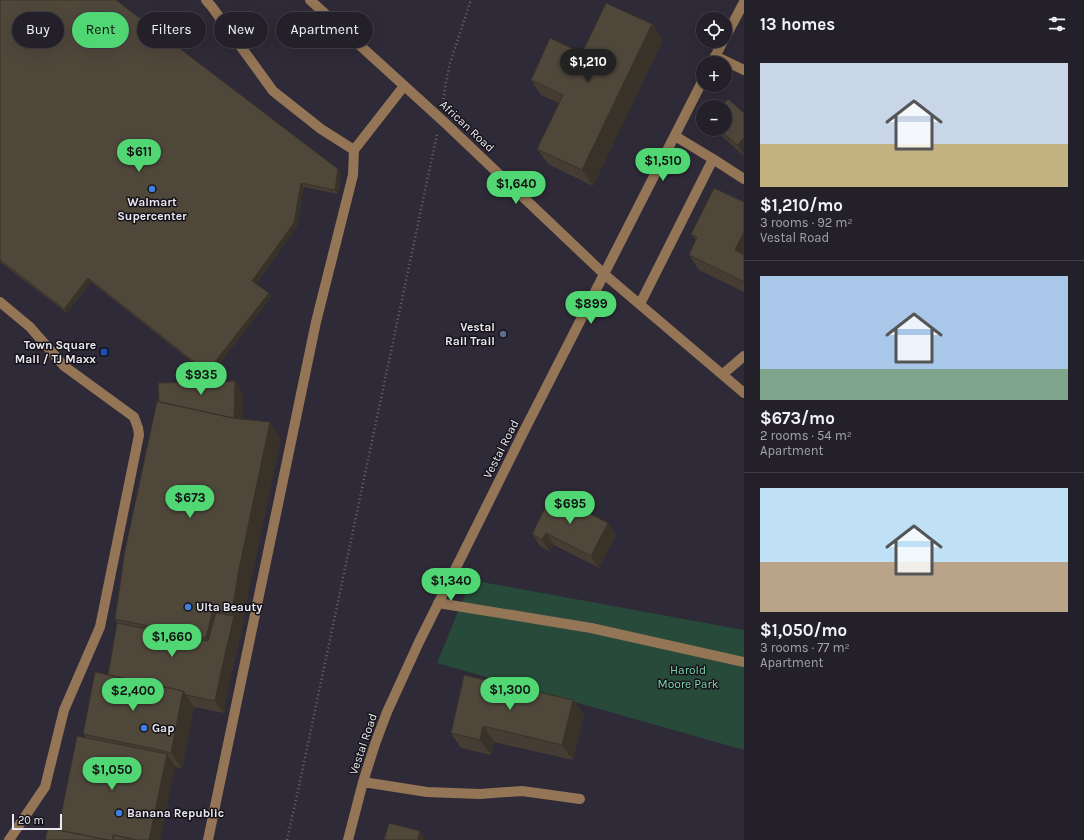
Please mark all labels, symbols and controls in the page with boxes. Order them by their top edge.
chip: Buy [12,12,64,48]
chip: Rent [72,12,129,48]
chip: Filters [137,12,206,48]
chip: New [214,12,268,48]
chip: Apartment [276,12,373,48]
map controls [696,12,732,136]
button: locate [696,12,732,48]
icon: filters [1046,13,1068,35]
text: 13 homes [760,14,835,34]
pin: $1,210 [555,49,621,83]
text: $1,210 [569,54,607,69]
button: + [696,56,732,92]
icon: home [878,89,950,161]
street label: African Road [437,97,497,155]
button: − [696,100,732,136]
pin: $611 [115,139,163,173]
text: $611 [126,144,152,159]
pin: $1,510 [630,148,696,182]
text: $1,510 [644,153,682,168]
pin: $1,640 [483,171,549,205]
text: $1,640 [496,176,536,191]
marker: Walmart Supercenter [147,184,157,194]
place label: Walmart Supercenter [117,195,187,223]
text: $1,210/mo [760,195,843,215]
text: 3 rooms · 92 m² [760,215,853,230]
text: Vestal Road [760,230,829,245]
pin: $899 [567,291,615,325]
text: $899 [574,296,608,311]
icon: home [878,302,950,374]
place label: Vestal Rail Trail [445,320,495,348]
marker: Vestal Rail Trail [498,329,508,339]
place label: Town Square Mall / TJ Maxx [15,338,96,366]
marker: Town Square Mall / TJ Maxx [99,347,109,357]
pin: $935 [177,362,225,396]
text: $935 [185,367,217,382]
text: $673/mo [760,408,835,428]
street label: Vestal Road [480,417,522,481]
text: 2 rooms · 54 m² [760,428,852,443]
text: Apartment [760,443,823,458]
pin: $673 [166,485,214,519]
text: $673 [174,490,206,505]
pin: $695 [546,491,594,525]
text: $695 [554,496,586,511]
icon: home [878,514,950,586]
pin: $1,340 [418,568,484,602]
text: $1,340 [431,573,471,588]
place label: Ulta Beauty [196,600,262,614]
marker: Ulta Beauty [183,602,193,612]
text: $1,050/mo [760,620,847,640]
pin: $1,660 [139,624,205,658]
text: $1,660 [152,629,192,644]
text: 3 rooms · 77 m² [760,640,850,655]
text: Apartment [760,655,823,670]
park label: Harold Moore Park [658,663,719,691]
pin: $1,300 [477,677,543,711]
pin: $2,400 [100,678,166,712]
text: $1,300 [489,682,531,697]
text: $2,400 [111,683,155,698]
street label: Vestal Road [346,712,380,776]
place label: Gap [152,721,174,735]
marker: Gap [139,723,149,733]
pin: $1,050 [79,757,145,791]
text: $1,050 [92,762,132,777]
place label: Banana Republic [127,806,224,820]
marker: Banana Republic [114,808,124,818]
scale bar [12,812,62,831]
text: 20 m [18,814,44,827]

